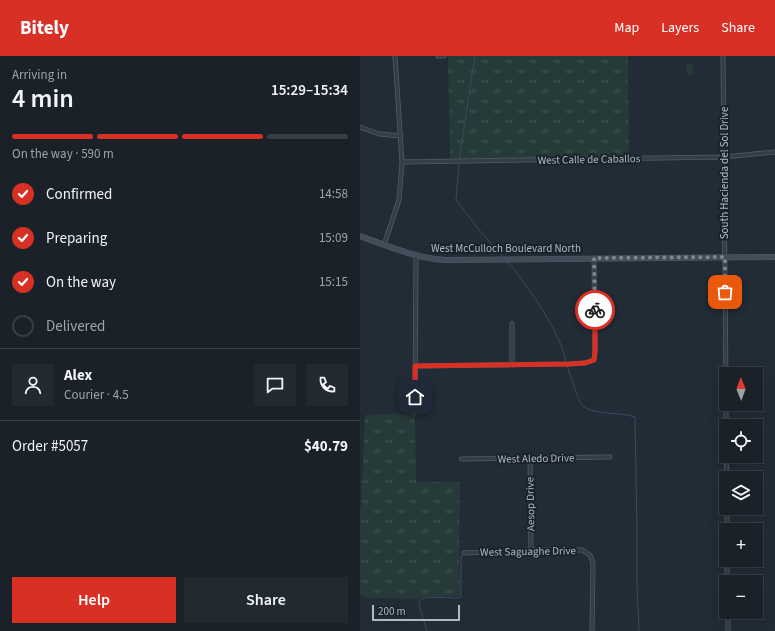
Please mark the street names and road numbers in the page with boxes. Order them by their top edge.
street label: South Hacienda del Sol Drive [717,106,732,239]
street label: West Calle de Caballos [538,151,641,168]
street label: West McCulloch Boulevard North [431,241,581,256]
street label: West Aledo Drive [498,450,575,467]
street label: Aesop Drive [523,476,538,531]
street label: West Saguaghe Drive [480,543,577,560]

